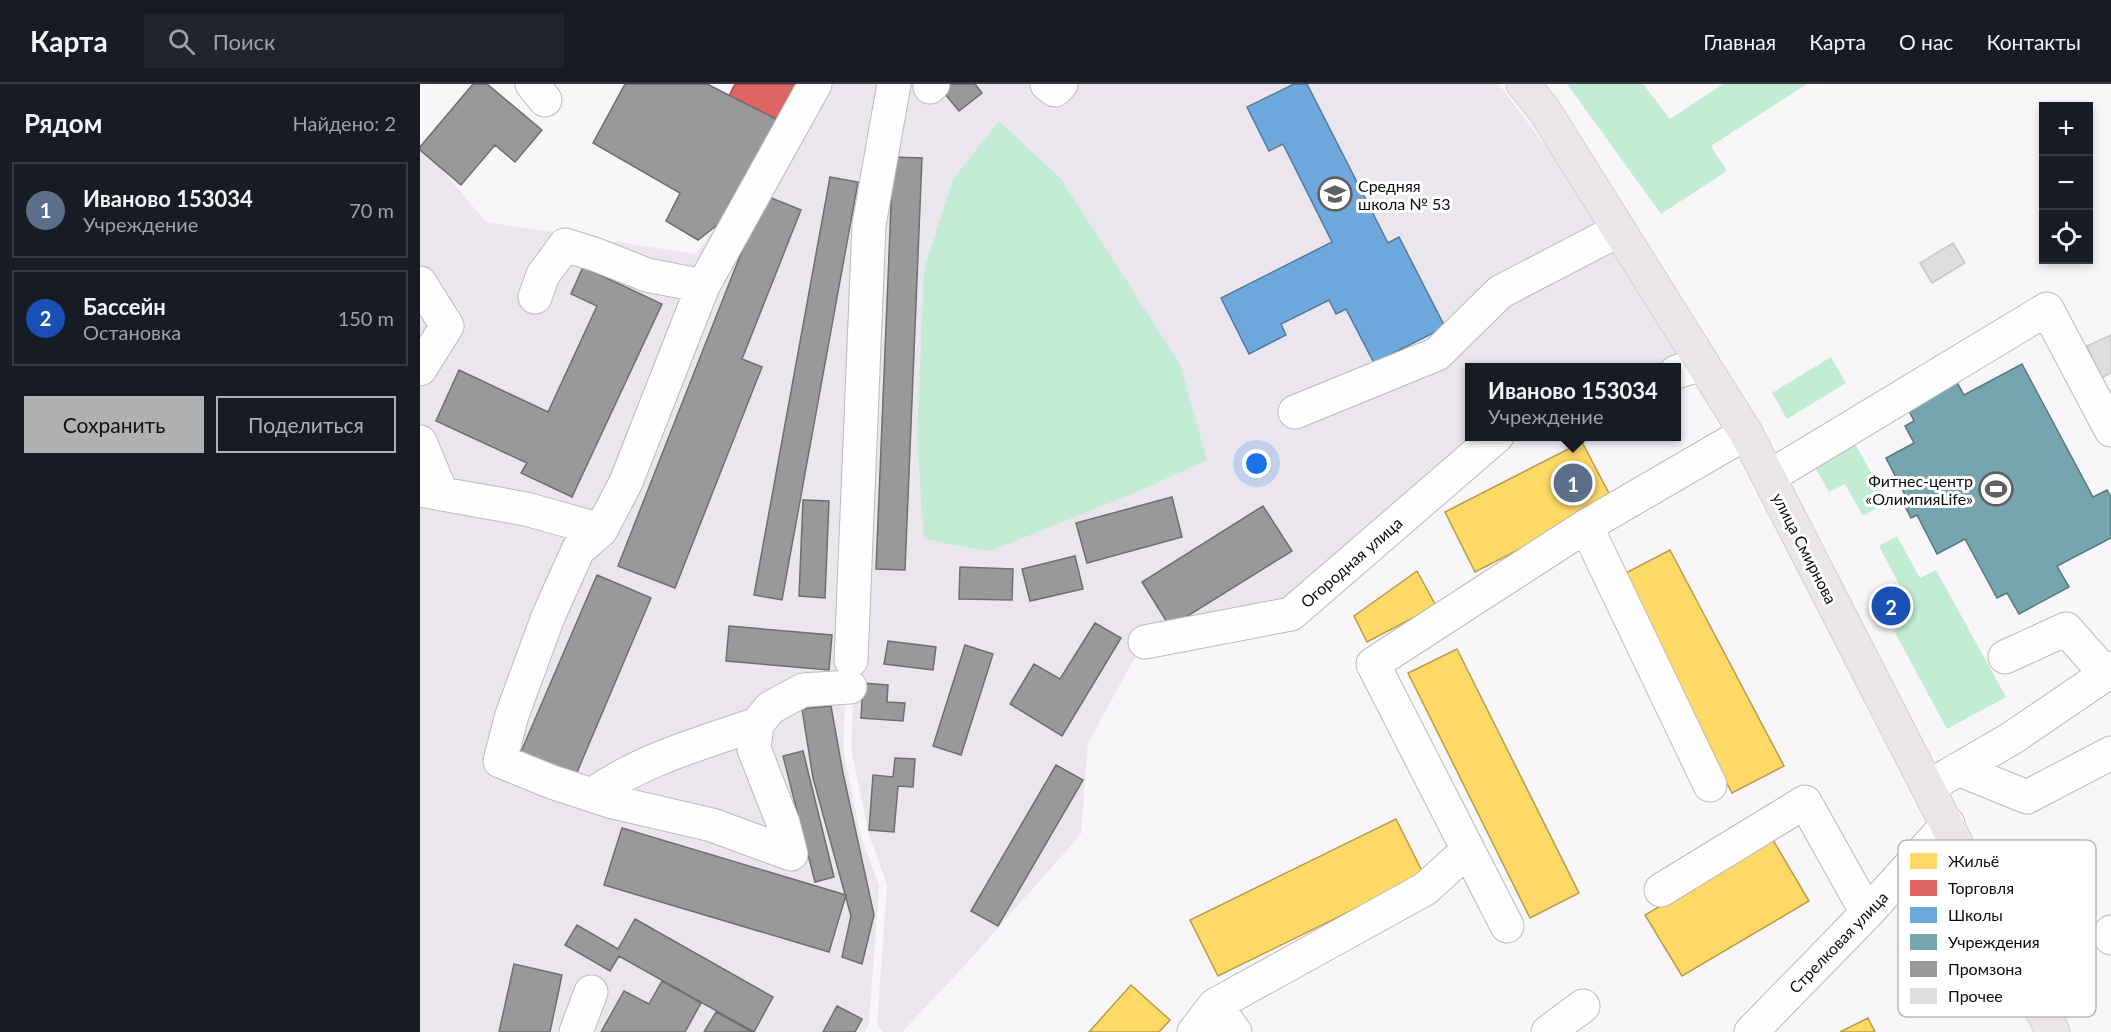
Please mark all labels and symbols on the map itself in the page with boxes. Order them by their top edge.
school or university icon: Средняя школа № 53 [1317,176,1353,212]
place label: Средняя школа № 53 [1358,176,1451,213]
your location [1242,449,1271,478]
pin: 1 [1554,460,1592,506]
place label: Фитнес-центр «ОлимпияLife» [1865,471,1973,508]
sports icon: Фитнес-центр «ОлимпияLife» [1978,471,2014,507]
street label: улица Смирнова [1769,489,1841,607]
street label: Огородная улица [1296,513,1406,611]
pin: 2 [1872,584,1910,628]
legend [1898,840,2096,1017]
text: Жильё [1948,851,1999,870]
text: Торговля [1948,878,2014,897]
street label: Стрелковая улица [1785,887,1891,997]
text: Школы [1948,905,2003,924]
text: Учреждения [1948,932,2040,951]
text: Промзона [1948,959,2022,978]
text: Прочее [1948,986,2003,1005]

